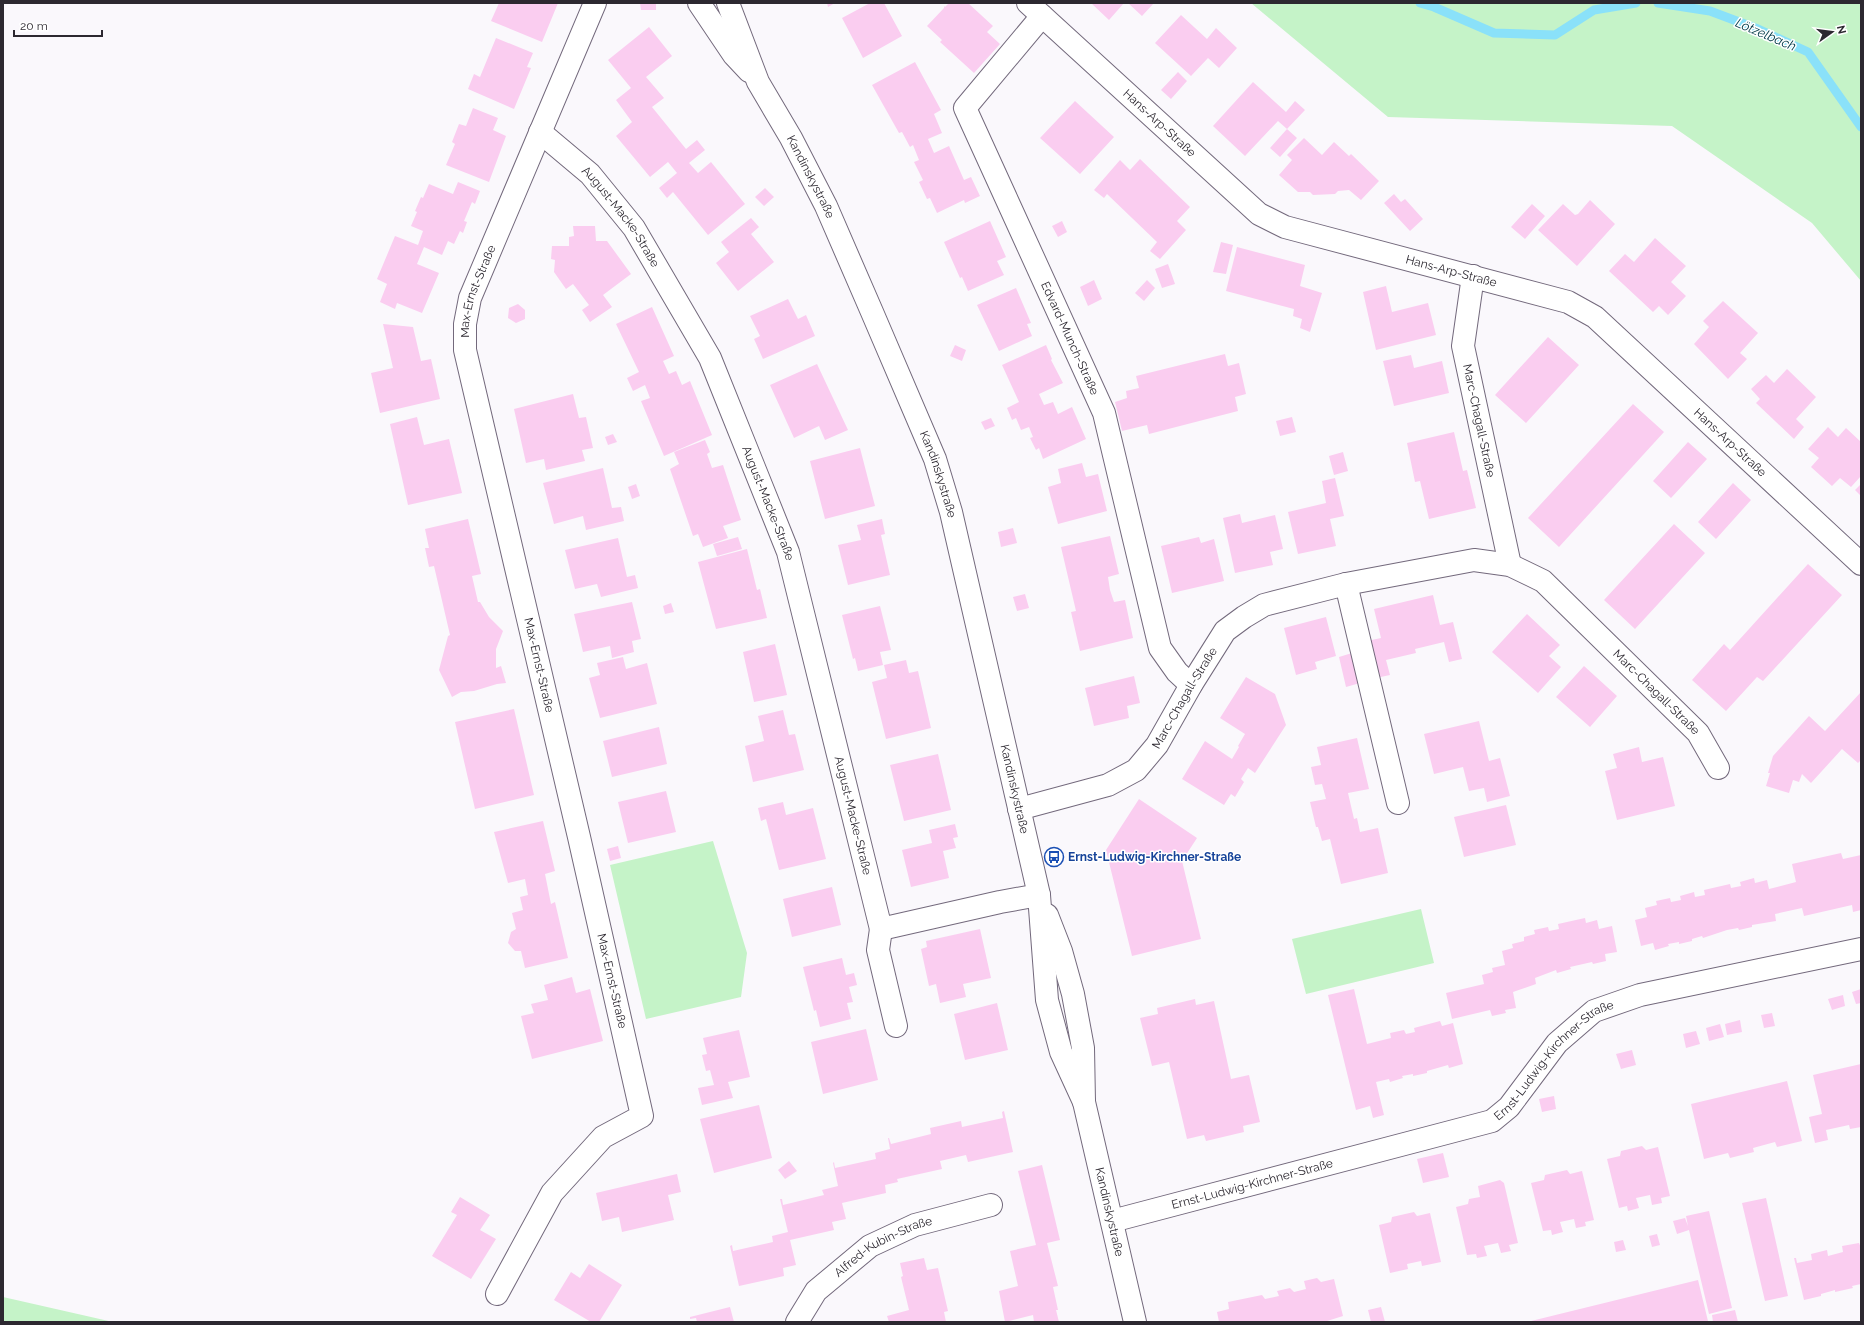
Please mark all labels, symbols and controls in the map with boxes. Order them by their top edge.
scale bar [14,12,102,38]
north arrow [1812,12,1852,52]
water label: Lötzelbach [1733,15,1798,54]
text: 20 m [20,19,48,33]
text: N [1834,24,1849,35]
street label: Hans-Arp-Straße [1120,86,1199,160]
street label: Kandinskystraße [784,133,837,220]
street label: August-Macke-Straße [579,163,662,270]
street label: Max-Ernst-Straße [458,243,499,338]
street label: Hans-Arp-Straße [1404,252,1498,290]
street label: Edvard-Munch-Straße [1038,279,1102,397]
street label: Marc-Chagall-Straße [1460,363,1498,479]
street label: Hans-Arp-Straße [1691,406,1769,479]
street label: Kandinskystraße [917,429,959,519]
street label: August-Macke-Straße [739,444,797,562]
street label: Max-Ernst-Straße [521,616,557,714]
street label: Marc-Chagall-Straße [1149,645,1220,751]
street label: Marc-Chagall-Straße [1610,647,1703,738]
street label: Kandinskystraße [998,743,1032,835]
street label: August-Macke-Straße [832,755,874,876]
bus stop icon: Ernst-Ludwig-Kirchner-Straße [1043,846,1065,868]
place label: Ernst-Ludwig-Kirchner-Straße [1068,850,1241,864]
street label: Max-Ernst-Straße [594,932,630,1030]
street label: Ernst-Ludwig-Kirchner-Straße [1491,998,1615,1123]
street label: Ernst-Ludwig-Kirchner-Straße [1170,1156,1334,1212]
street label: Kandinskystraße [1092,1166,1127,1258]
street label: Alfred-Kubin-Straße [831,1214,934,1280]

